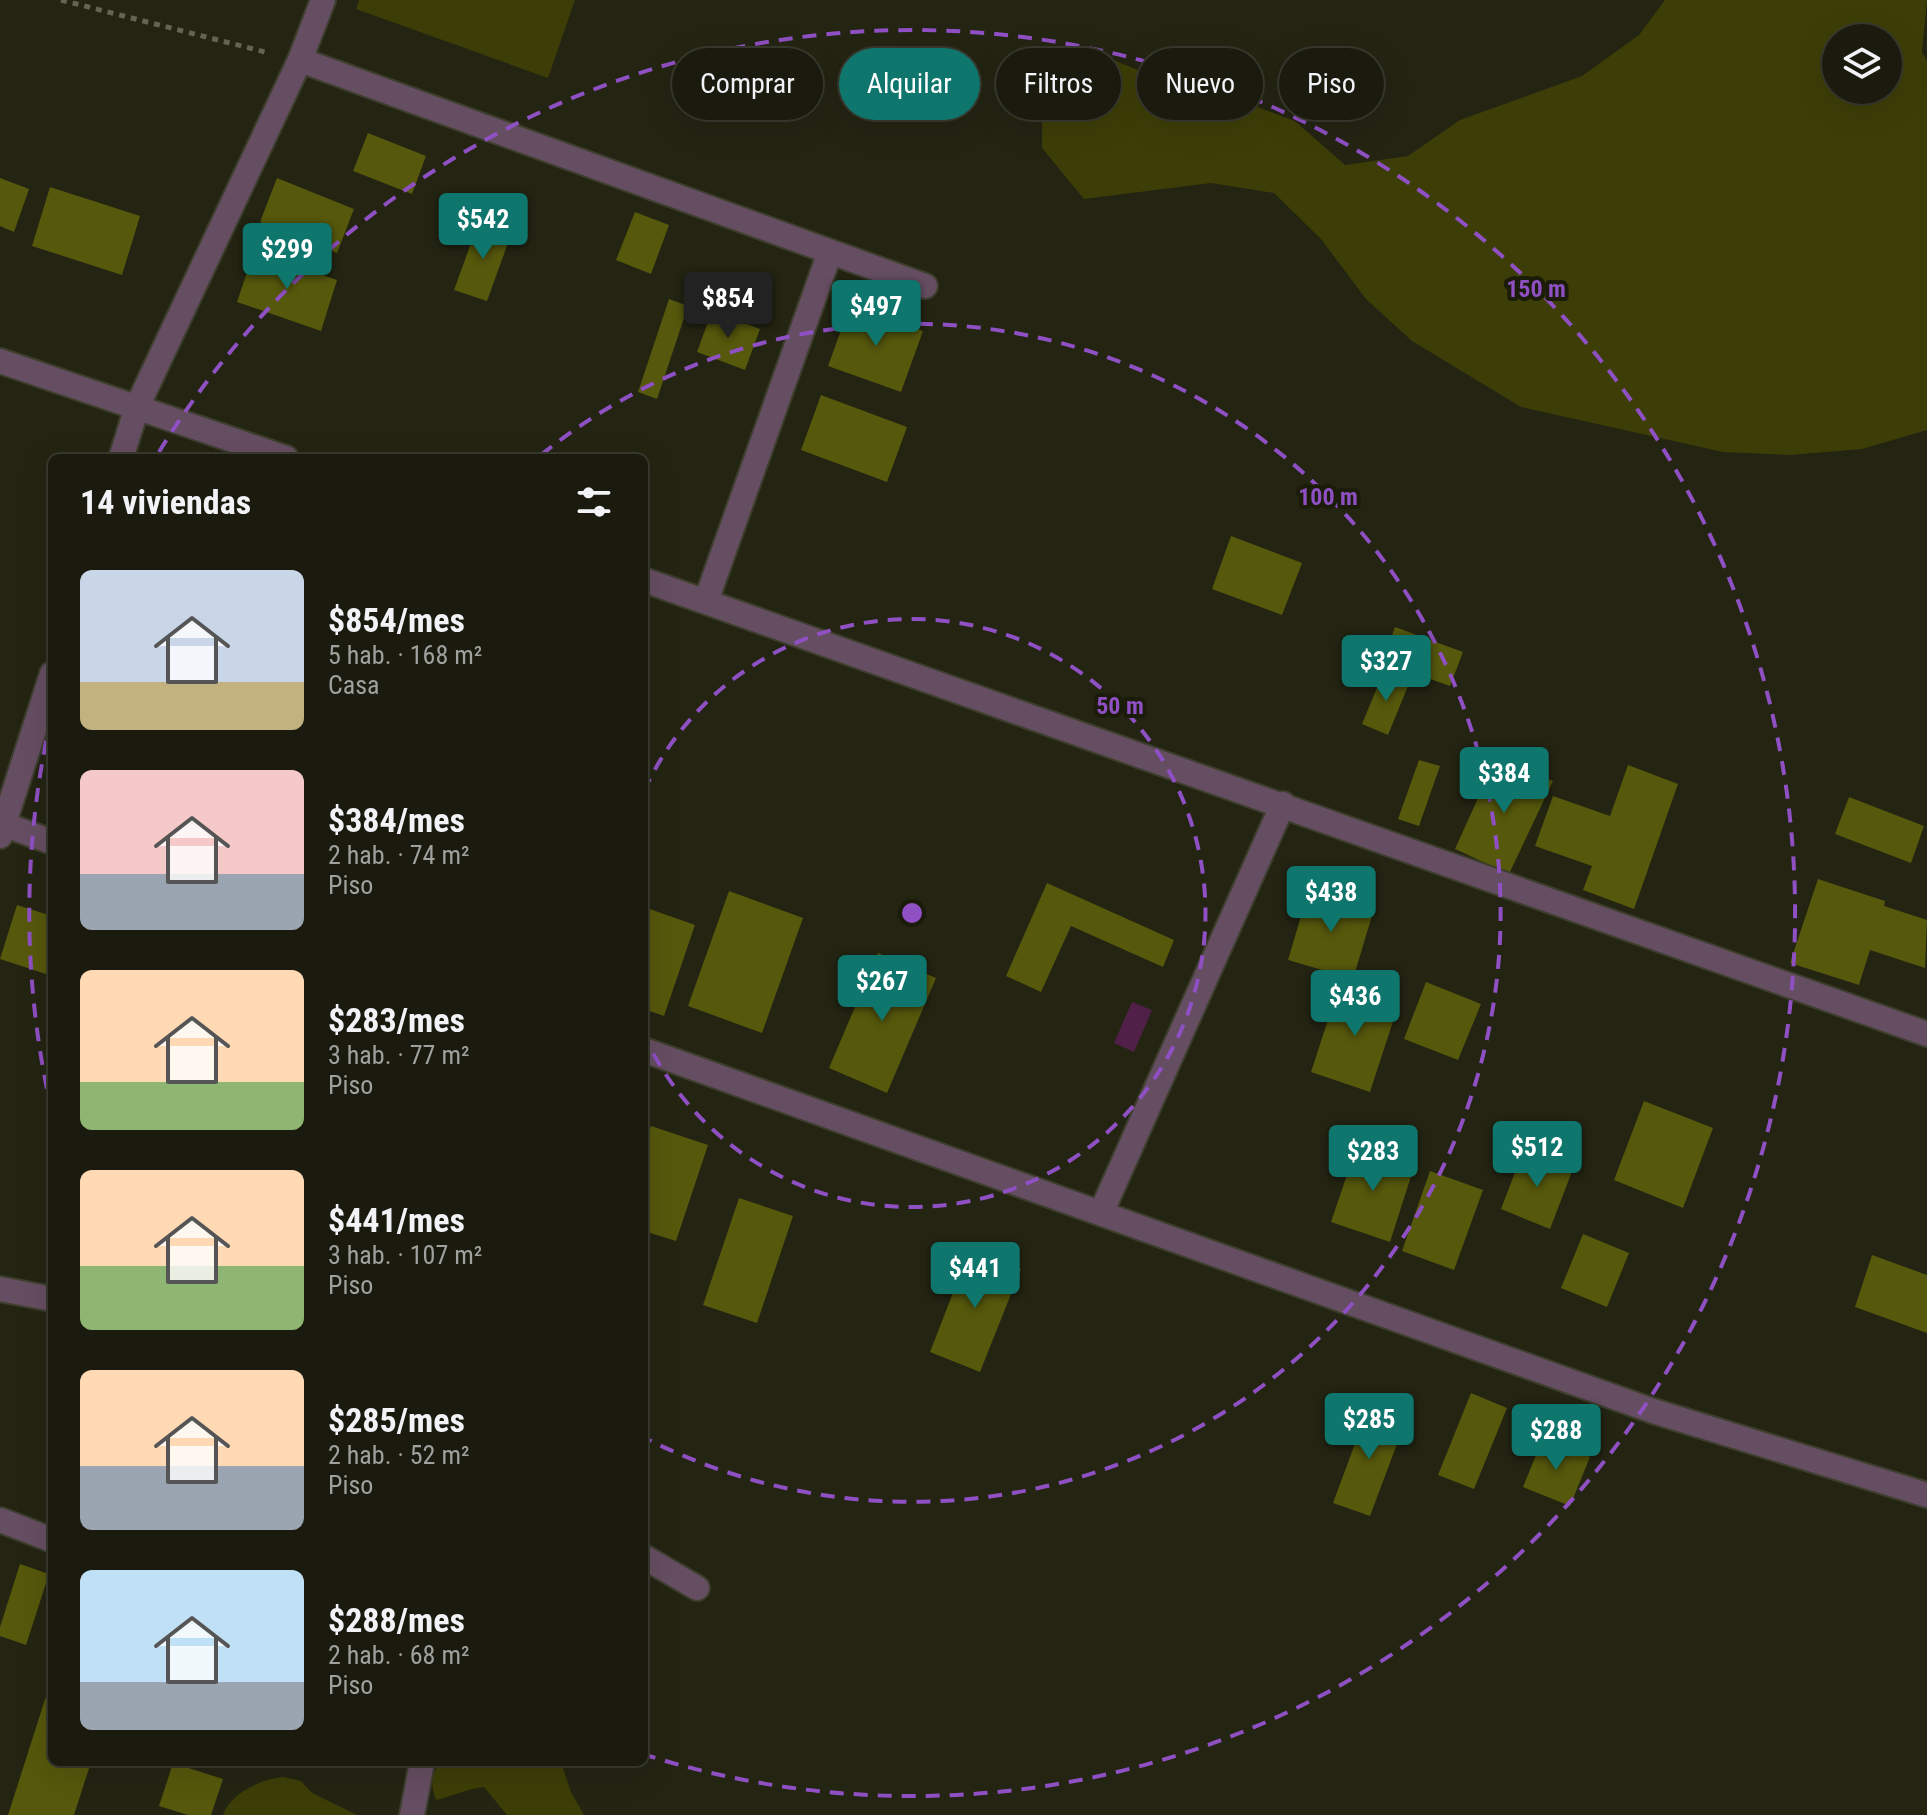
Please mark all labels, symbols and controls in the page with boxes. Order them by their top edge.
map controls [1822,24,1902,104]
button: layers [1822,24,1902,104]
chip: Comprar [672,48,823,120]
chip: Alquilar [839,48,980,120]
chip: Filtros [996,48,1121,120]
chip: Nuevo [1137,48,1263,120]
chip: Piso [1279,48,1384,120]
pin: $542 [436,193,530,261]
text: $542 [457,204,509,234]
pin: $299 [240,223,334,291]
text: $299 [261,234,313,264]
pin: $854 [681,272,775,340]
text: 150 m [1506,275,1566,303]
pin: $497 [829,280,923,348]
text: $854 [702,283,754,313]
text: $497 [850,291,902,321]
icon: filters [572,480,616,524]
text: 14 viviendas [80,482,251,522]
text: 100 m [1298,483,1358,511]
text: $854/mes [328,600,465,640]
icon: home [144,602,240,698]
pin: $327 [1339,635,1433,703]
text: 5 hab. · 168 m² [328,640,482,670]
text: $327 [1360,646,1412,676]
text: Casa [328,670,380,700]
text: 50 m [1096,692,1144,720]
pin: $384 [1457,747,1551,815]
text: $384 [1478,758,1530,788]
text: $384/mes [328,800,465,840]
icon: home [144,802,240,898]
text: 2 hab. · 74 m² [328,840,470,870]
pin: $438 [1284,866,1378,934]
text: Piso [328,870,373,900]
text: $438 [1305,877,1357,907]
centre of rings [898,899,926,927]
pin: $267 [835,955,929,1023]
text: $267 [856,966,908,996]
pin: $436 [1308,970,1402,1038]
text: $436 [1329,981,1381,1011]
text: $283/mes [328,1000,465,1040]
icon: home [144,1002,240,1098]
text: 3 hab. · 77 m² [328,1040,470,1070]
text: Piso [328,1070,373,1100]
pin: $512 [1490,1121,1584,1189]
pin: $283 [1326,1125,1420,1193]
text: $512 [1511,1132,1563,1162]
text: $283 [1347,1136,1399,1166]
text: $441/mes [328,1200,465,1240]
icon: home [144,1202,240,1298]
text: 3 hab. · 107 m² [328,1240,482,1270]
pin: $441 [928,1242,1022,1310]
text: $441 [949,1253,1001,1283]
text: Piso [328,1270,373,1300]
pin: $285 [1322,1393,1416,1461]
text: $285/mes [328,1400,465,1440]
icon: home [144,1402,240,1498]
text: $285 [1343,1404,1395,1434]
pin: $288 [1509,1404,1603,1472]
text: $288 [1530,1415,1582,1445]
text: 2 hab. · 52 m² [328,1440,470,1470]
text: Piso [328,1470,373,1500]
text: $288/mes [328,1600,465,1640]
icon: home [144,1602,240,1698]
text: 2 hab. · 68 m² [328,1640,470,1670]
text: Piso [328,1670,373,1700]

